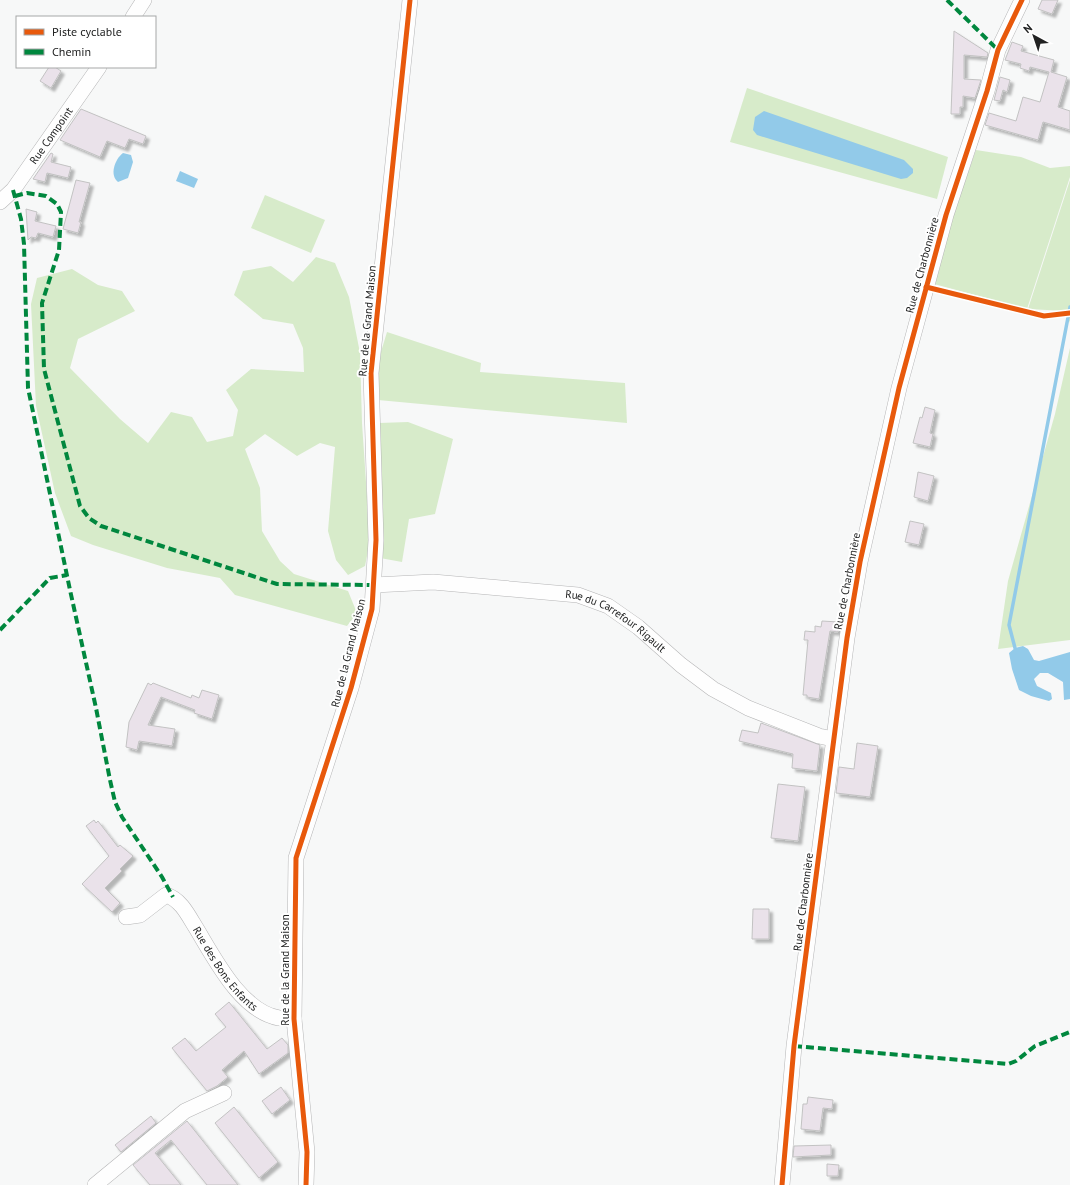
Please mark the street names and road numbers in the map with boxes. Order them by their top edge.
street label: Rue Compoint [26,104,76,167]
street label: Rue de Charbonnière [902,215,942,314]
street label: Rue de la Grand Maison [355,265,379,377]
street label: Rue de Charbonnière [831,531,863,631]
street label: Rue du Carrefour Rigault [565,587,669,655]
street label: Rue de la Grand Maison [328,597,368,709]
street label: Rue de Charbonnière [790,852,816,952]
street label: Rue de la Grand Maison [278,914,292,1026]
street label: Rue des Bons Enfants [190,924,261,1014]

